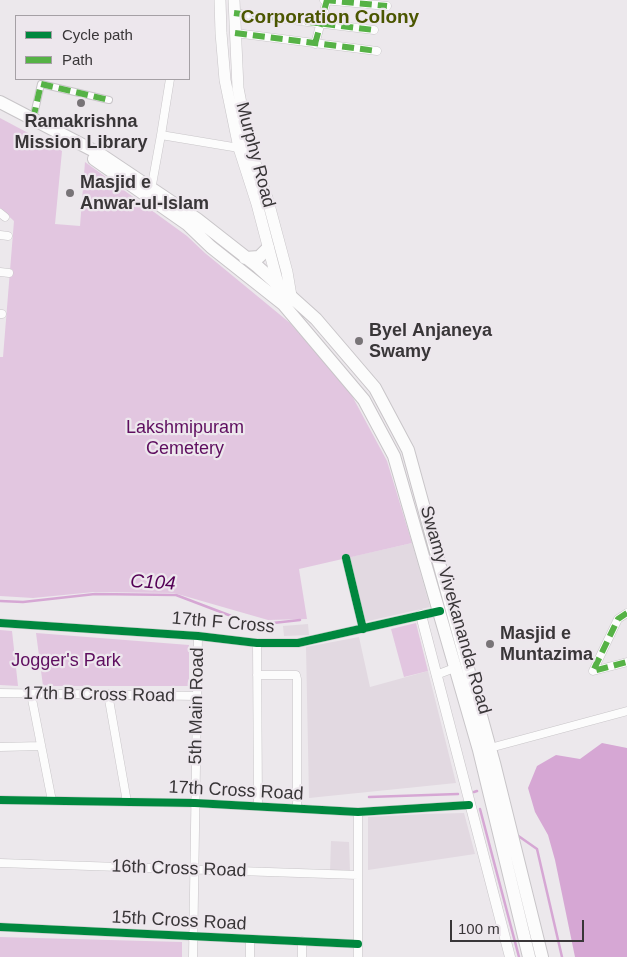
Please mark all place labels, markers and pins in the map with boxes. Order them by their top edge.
marker: Ramakrishna Mission Library [75,97,87,109]
place label: Ramakrishna Mission Library [14,111,148,154]
place label: Masjid e Anwar-ul-Islam [80,172,209,214]
marker: Masjid e Anwar-ul-Islam [64,187,76,199]
place label: Byel Anjaneya Swamy [369,320,492,362]
marker: Byel Anjaneya Swamy [353,335,365,347]
place label: Masjid e Muntazima [500,623,593,666]
marker: Masjid e Muntazima [484,638,496,650]

